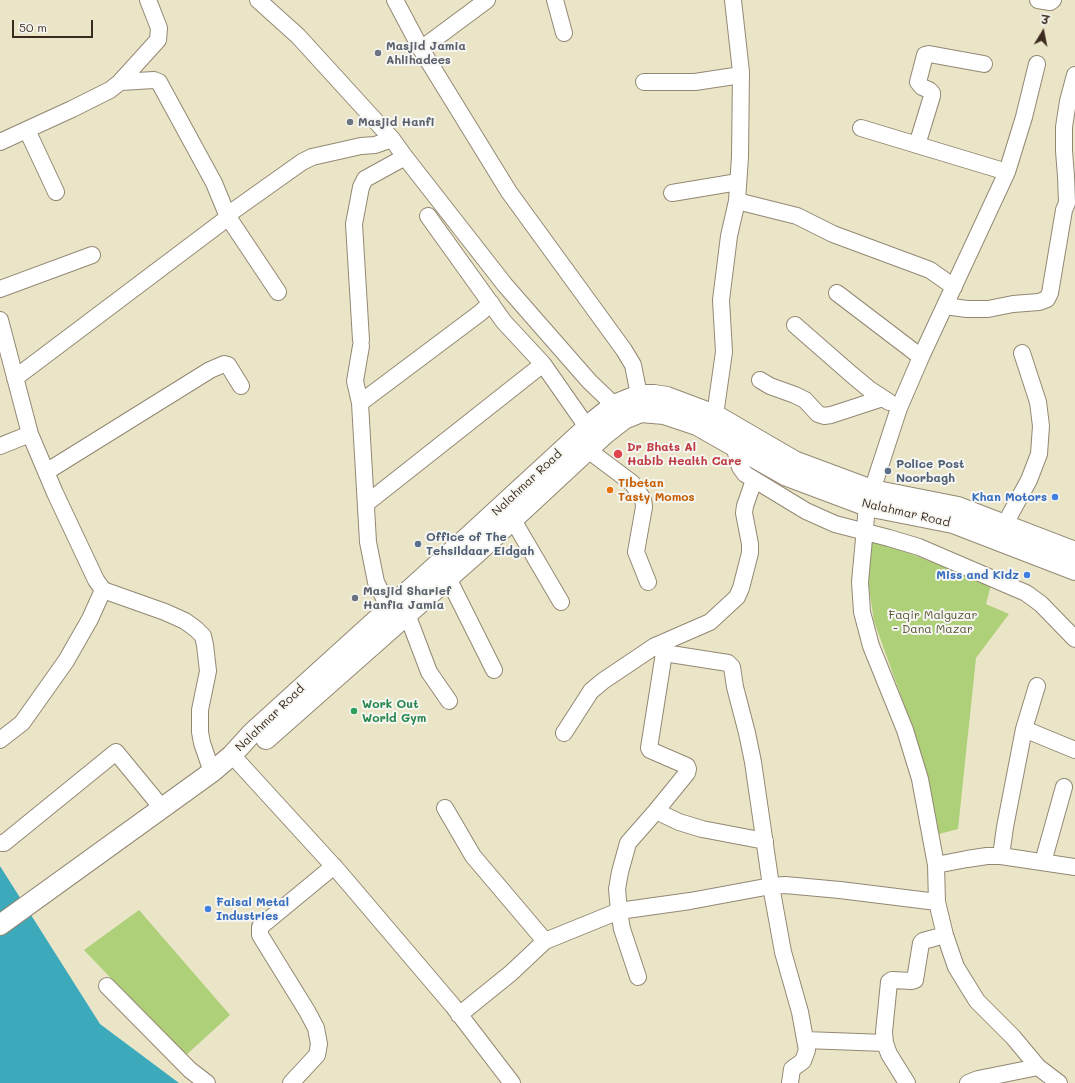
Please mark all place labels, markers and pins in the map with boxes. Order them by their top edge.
place label: Masjid Jamia Ahlihadees [386,39,466,67]
marker: Masjid Jamia Ahlihadees [373,48,383,58]
place label: Masjid Hanfi [358,115,435,129]
marker: Masjid Hanfi [345,117,355,127]
place label: Dr Bhats Al Habib Health Care [627,440,741,468]
marker: Dr Bhats Al Habib Health Care [612,448,624,460]
place label: Police Post Noorbagh [896,457,964,485]
marker: Police Post Noorbagh [883,466,893,476]
place label: Tibetan Tasty Momos [618,476,695,504]
marker: Tibetan Tasty Momos [605,485,615,495]
place label: Khan Motors [972,490,1047,504]
marker: Khan Motors [1050,492,1060,502]
place label: Office of The Tehsildaar Eidgah [426,530,534,558]
marker: Office of The Tehsildaar Eidgah [413,539,423,549]
place label: Miss and Kidz [936,568,1019,582]
marker: Miss and Kidz [1022,570,1032,580]
place label: Masjid Sharief Hanfia Jamia [363,584,451,612]
marker: Masjid Sharief Hanfia Jamia [350,593,360,603]
place label: Work Out World Gym [362,697,426,725]
marker: Work Out World Gym [349,706,359,716]
place label: Faisal Metal Industries [216,895,289,923]
marker: Faisal Metal Industries [203,904,213,914]

